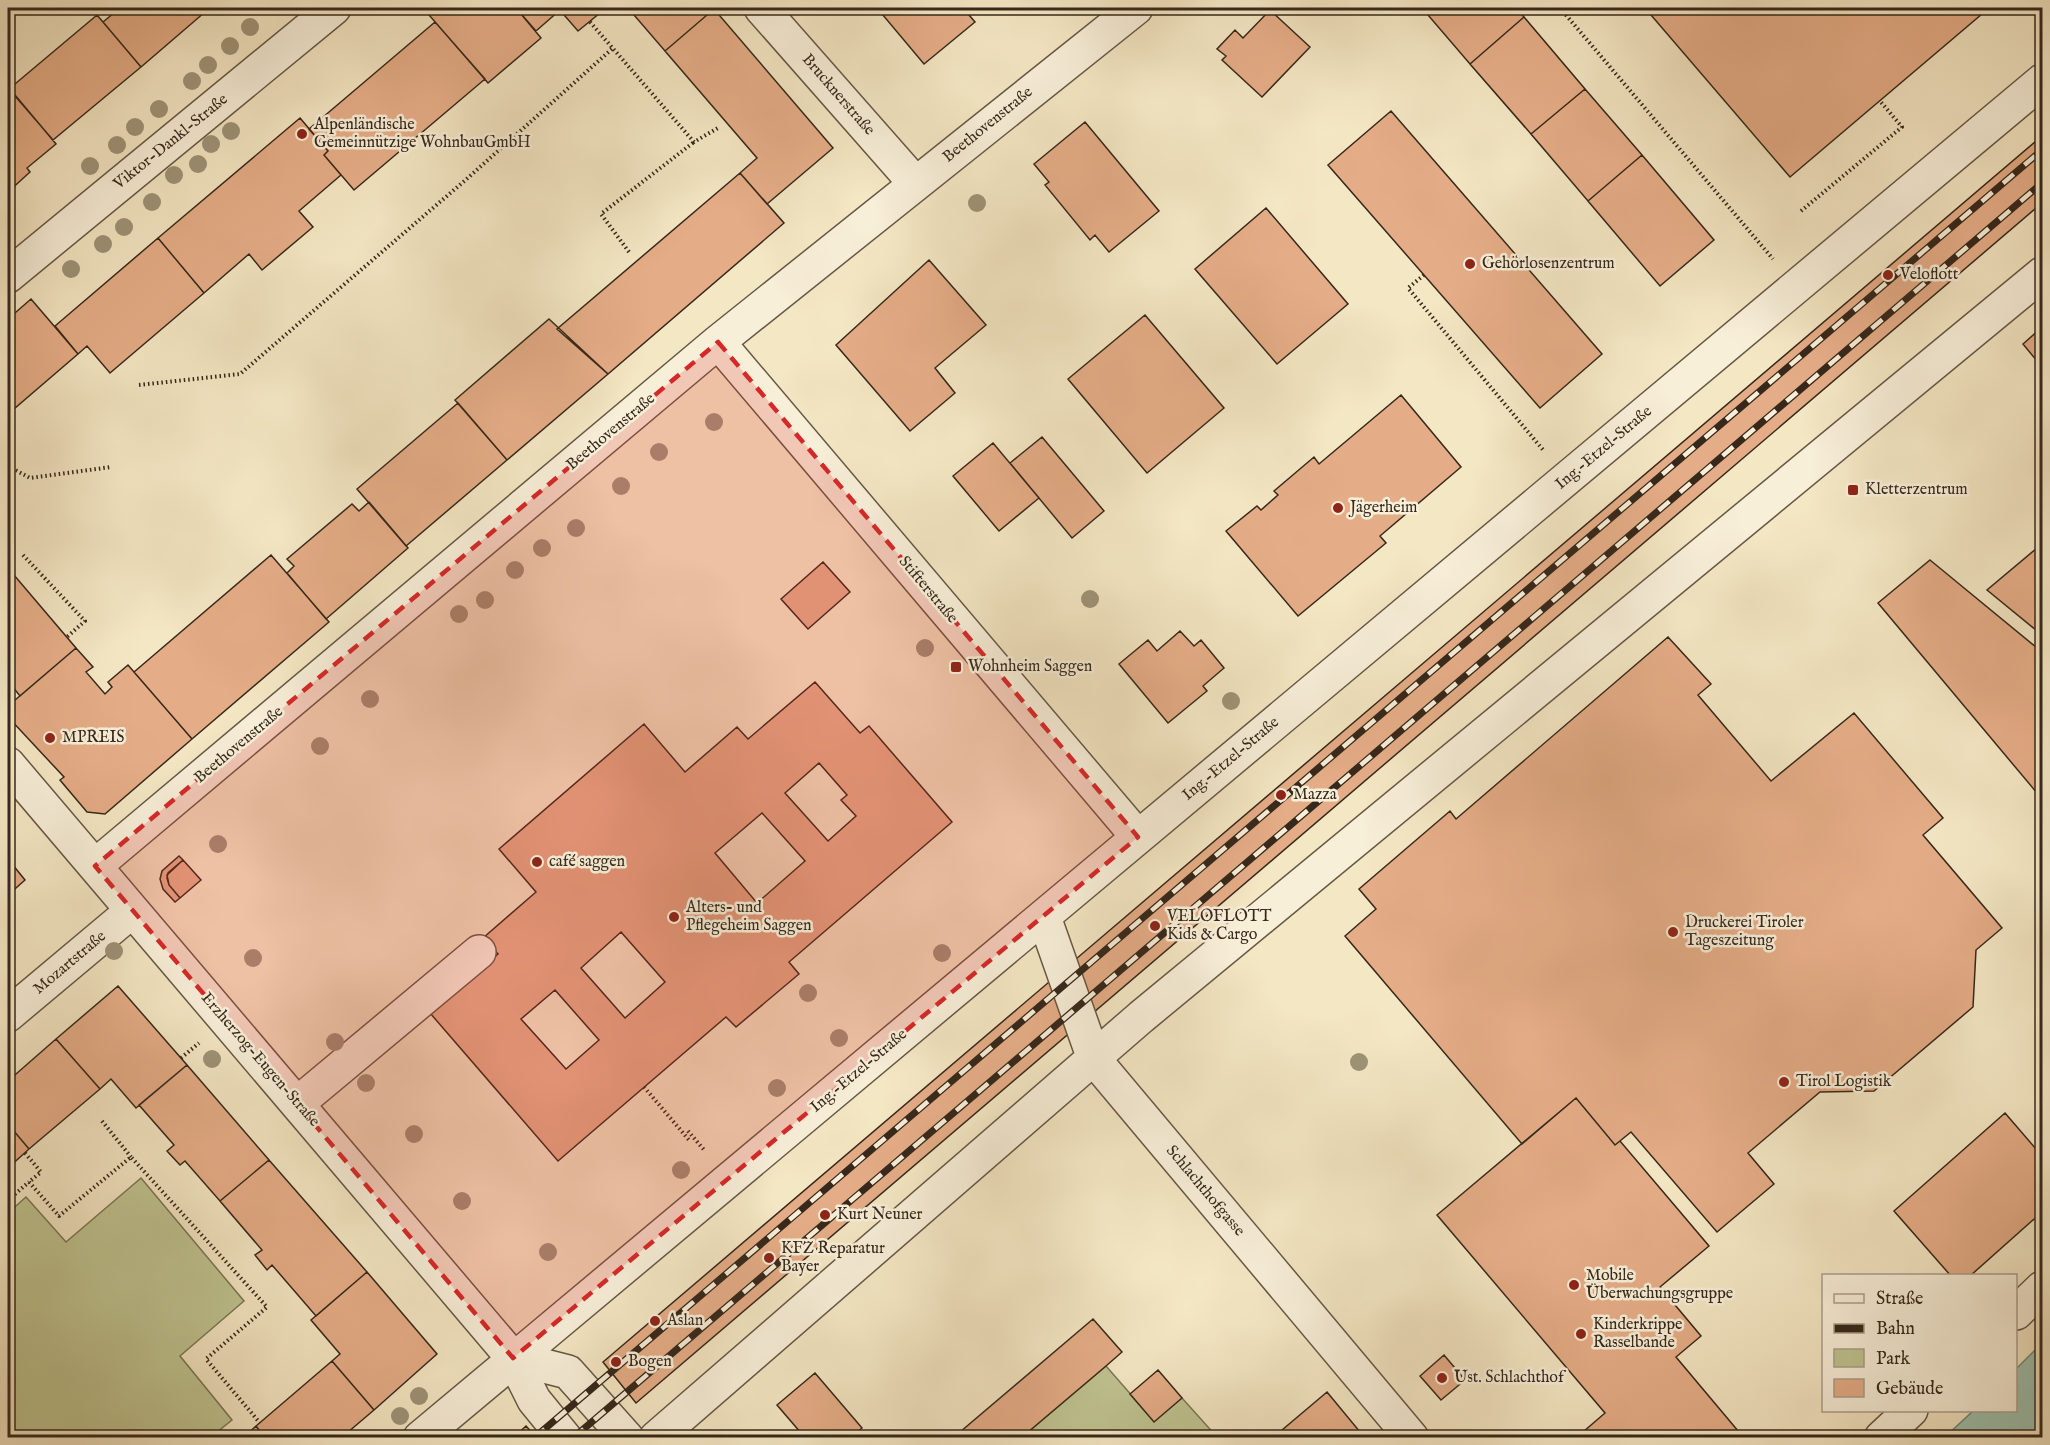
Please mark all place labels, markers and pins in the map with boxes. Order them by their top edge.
place label: Alpenländische Gemeinnützige WohnbauGmbH [313,115,531,153]
marker: Alpenländische Gemeinnützige WohnbauGmbH [295,127,309,141]
place label: Gehörlosenzentrum [1482,254,1615,274]
marker: Gehörlosenzentrum [1463,257,1477,271]
place label: Veloflott [1899,265,1959,285]
marker: Veloflott [1881,268,1895,282]
place label: Kletterzentrum [1865,480,1968,500]
marker: Kletterzentrum [1846,483,1860,497]
place label: Jägerheim [1348,498,1417,518]
marker: Jägerheim [1331,501,1345,515]
place label: Wohnheim Saggen [968,657,1093,677]
marker: Wohnheim Saggen [949,660,963,674]
place label: MPREIS [62,728,125,748]
marker: MPREIS [43,731,57,745]
place label: Mazza [1293,785,1337,805]
marker: Mazza [1274,788,1288,802]
place label: café saggen [549,852,626,872]
marker: café saggen [530,855,544,869]
place label: Alters- und Pflegeheim Saggen [685,898,812,936]
place label: VELOFLOTT Kids & Cargo [1166,907,1272,945]
marker: Alters- und Pflegeheim Saggen [667,910,681,924]
place label: Druckerei Tiroler Tageszeitung [1685,913,1804,951]
marker: VELOFLOTT Kids & Cargo [1148,919,1162,933]
marker: Druckerei Tiroler Tageszeitung [1666,925,1680,939]
place label: Tirol Logistik [1796,1072,1892,1092]
marker: Tirol Logistik [1777,1075,1791,1089]
place label: Kurt Neuner [837,1205,923,1225]
marker: Kurt Neuner [818,1208,832,1222]
place label: KFZ Reparatur Bayer [781,1239,885,1277]
marker: KFZ Reparatur Bayer [762,1251,776,1265]
place label: Mobile Überwachungsgruppe [1586,1266,1733,1304]
marker: Mobile Überwachungsgruppe [1567,1278,1581,1292]
place label: Aslan [666,1311,704,1331]
marker: Aslan [648,1314,662,1328]
place label: Kinderkrippe Rasselbande [1593,1315,1682,1353]
marker: Kinderkrippe Rasselbande [1574,1327,1588,1341]
place label: Bogen [628,1352,672,1372]
marker: Bogen [609,1355,623,1369]
place label: Ust. Schlachthof [1454,1368,1567,1388]
marker: Ust. Schlachthof [1435,1371,1449,1385]

